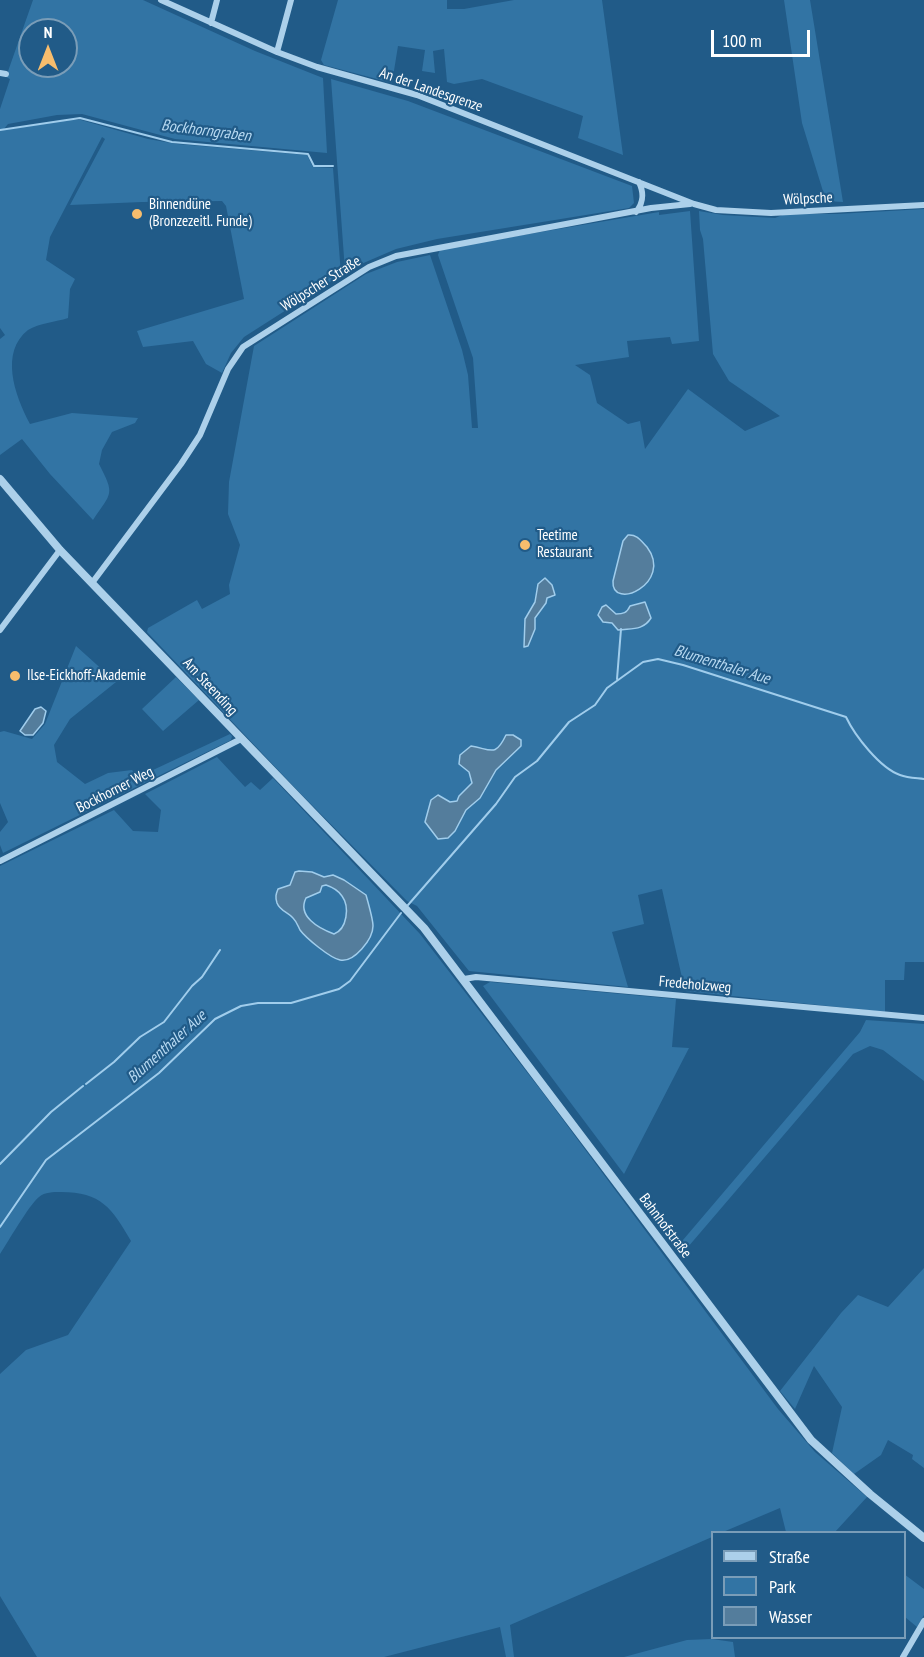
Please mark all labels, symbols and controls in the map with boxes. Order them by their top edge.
north arrow [18,18,78,78]
scale bar [714,18,813,56]
text: N [44,22,52,42]
text: 100 m [722,29,762,52]
street label: An der Landesgrenze [377,64,485,116]
water label: Bockhorngraben [160,116,252,146]
street label: Wölpsche [783,189,833,209]
place label: Binnendüne (Bronzezeitl. Funde) [149,196,252,231]
marker: Binnendüne (Bronzezeitl. Funde) [130,207,144,221]
street label: Wölpscher Straße [278,252,364,316]
place label: Teetime Restaurant [537,527,592,562]
marker: Teetime Restaurant [518,538,532,552]
water label: Blumenthaler Aue [672,641,772,689]
street label: Am Steending [179,654,241,720]
place label: Ilse-Eickhoff-Akademie [27,667,146,685]
marker: Ilse-Eickhoff-Akademie [8,669,22,683]
street label: Bockhorner Weg [73,763,157,817]
street label: Fredeholzweg [658,973,732,997]
water label: Blumenthaler Aue [124,1007,210,1087]
street label: Bahnhofstraße [635,1190,695,1262]
legend [711,1531,906,1639]
text: Straße [769,1545,810,1568]
text: Park [769,1575,796,1598]
text: Wasser [769,1605,812,1628]

